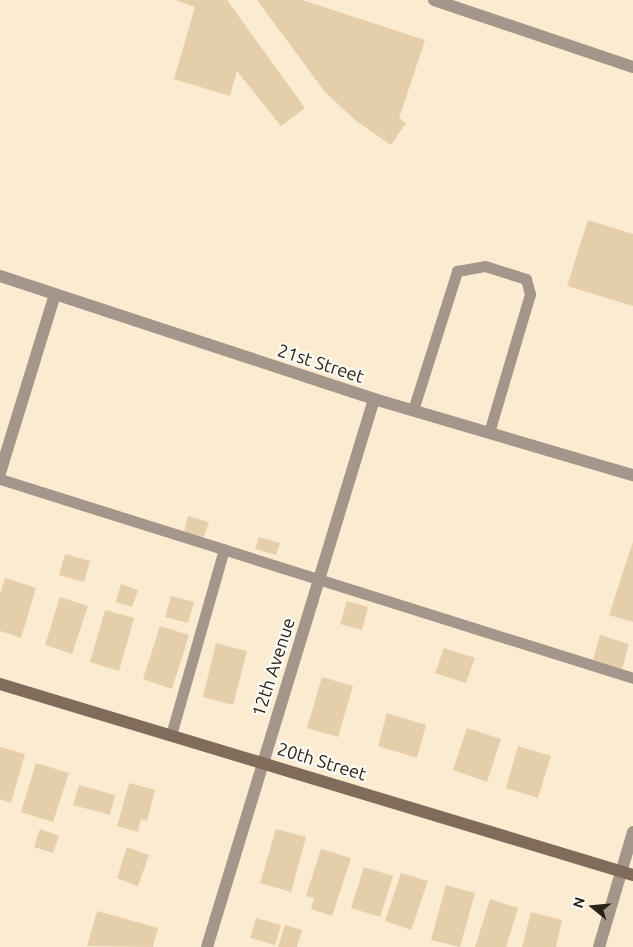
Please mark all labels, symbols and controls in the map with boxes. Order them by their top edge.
street label: 21st Street [275,339,367,387]
street label: 12th Avenue [247,615,299,719]
street label: 20th Street [275,737,369,785]
north arrow [568,882,618,932]
text: N [569,895,588,910]

